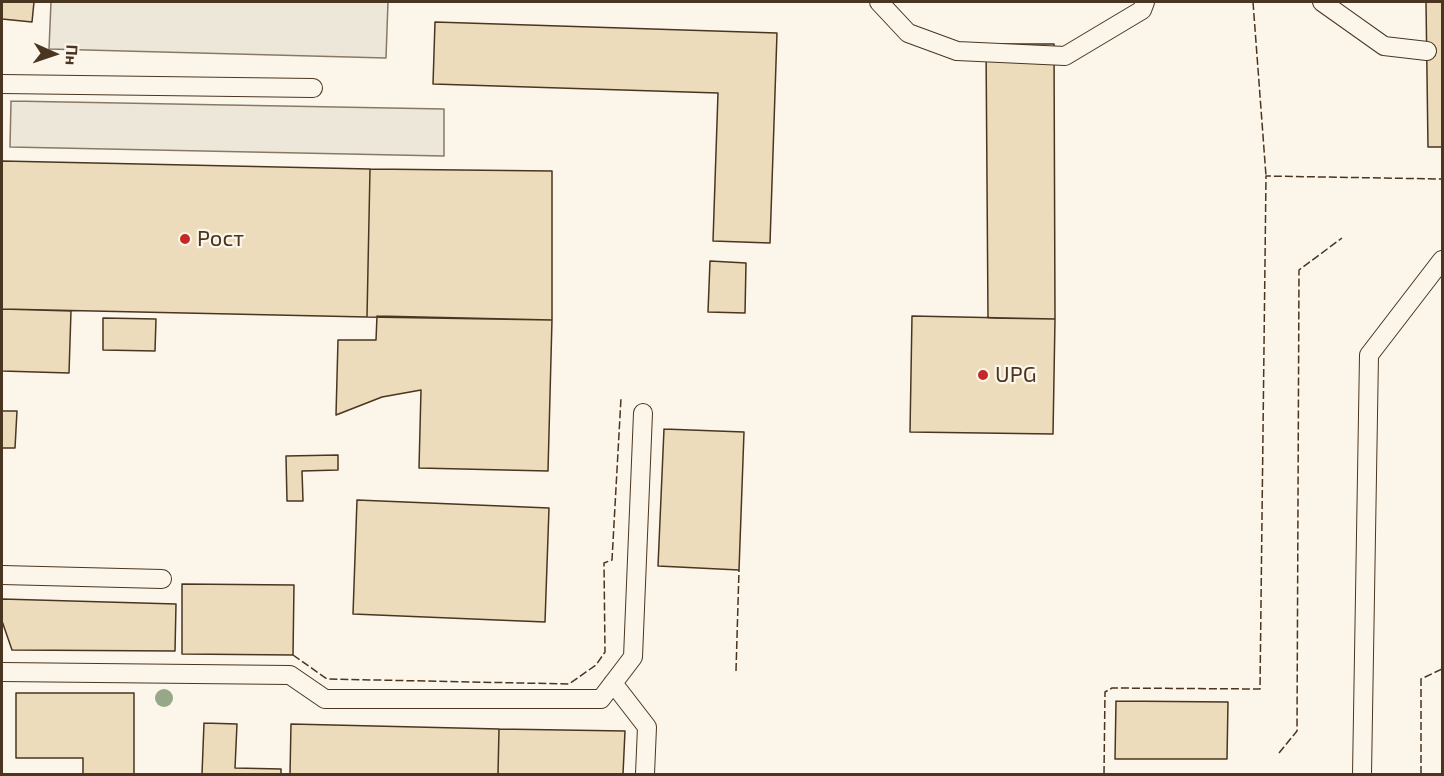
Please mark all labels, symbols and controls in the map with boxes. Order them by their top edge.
north arrow [24,24,84,84]
text: Пн [62,44,83,66]
place label: Рост [197,226,244,252]
marker: Рост [178,232,192,246]
place label: UPG [995,362,1036,388]
marker: UPG [976,368,990,382]

